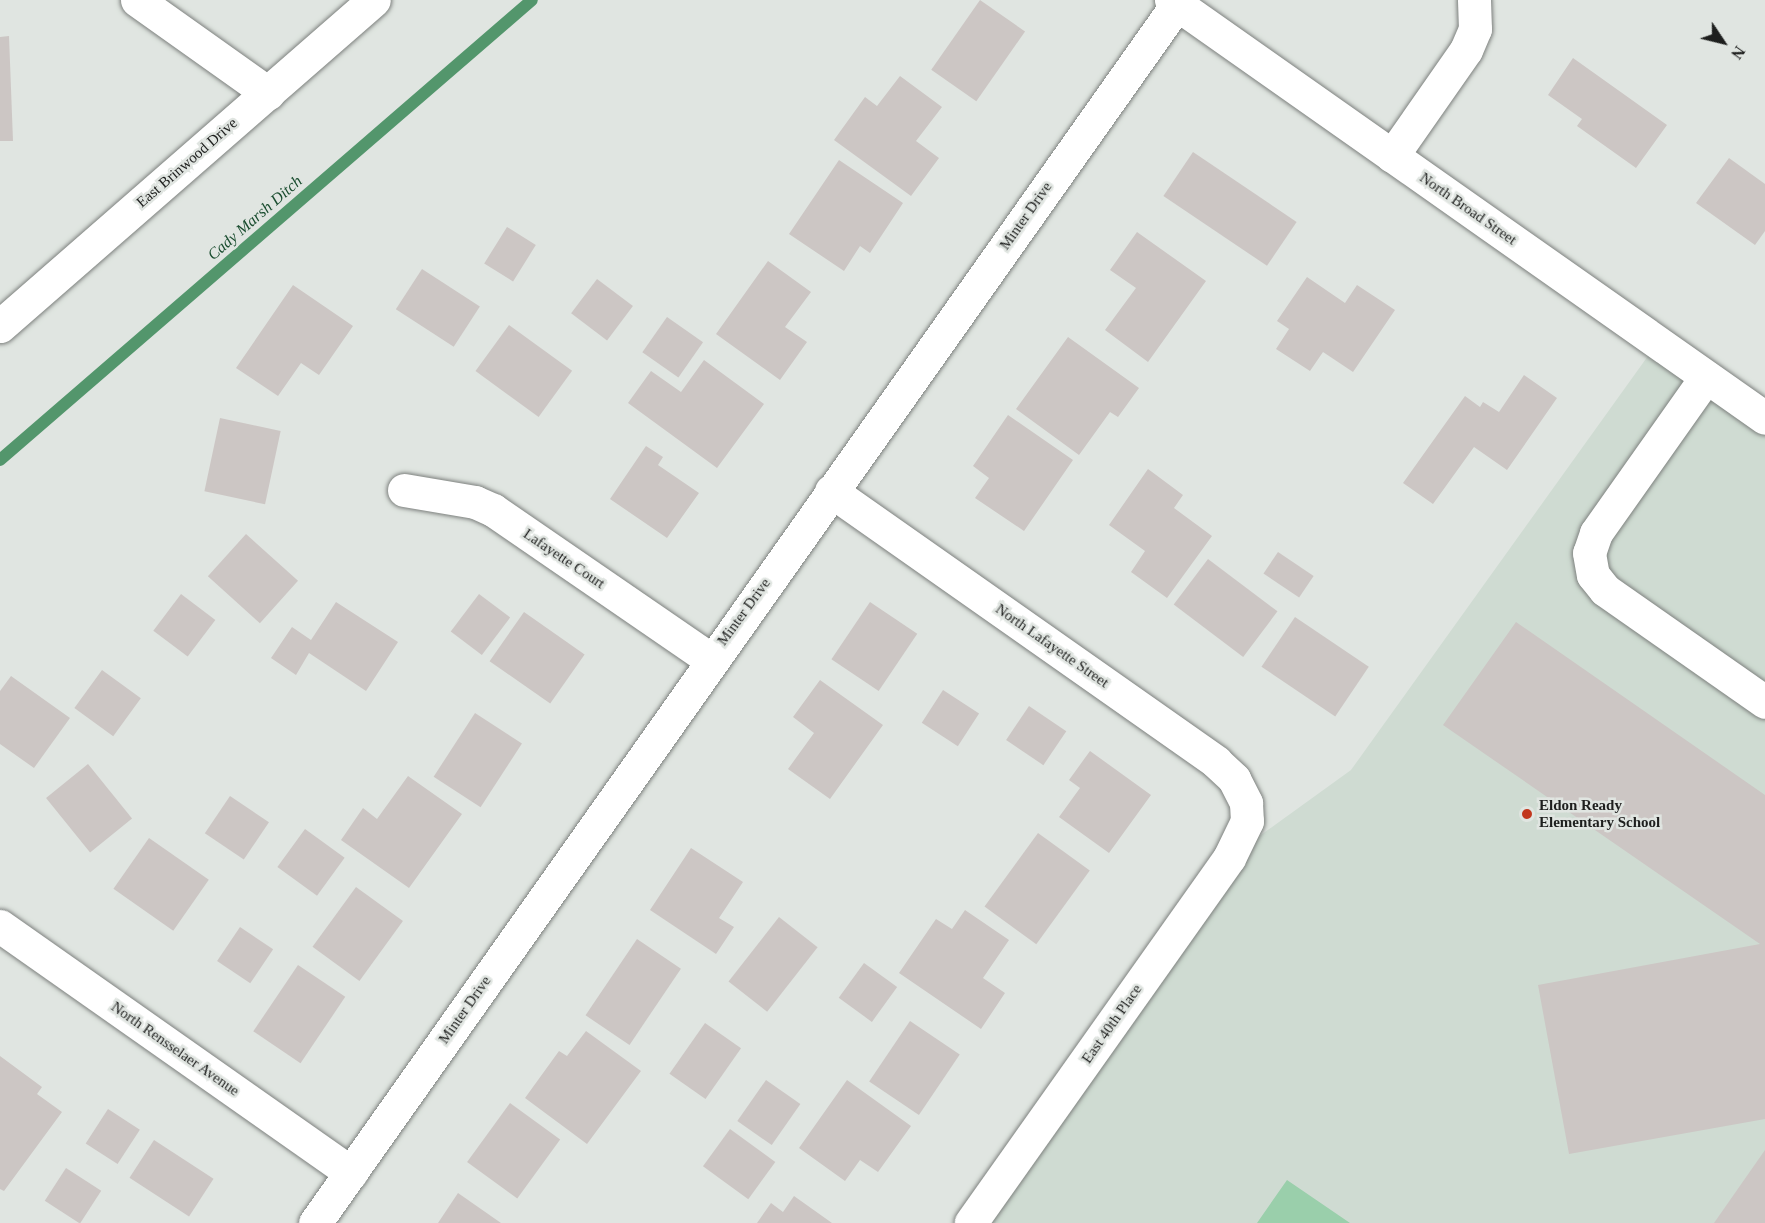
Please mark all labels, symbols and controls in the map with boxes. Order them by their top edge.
north arrow [1693,12,1753,72]
text: N [1728,43,1748,62]
street label: East Brinwood Drive [133,114,241,212]
street label: North Broad Street [1416,169,1520,249]
water label: Cady Marsh Ditch [204,172,306,264]
street label: Minter Drive [996,179,1056,253]
street label: Lafayette Court [520,525,608,593]
street label: Minter Drive [714,575,774,649]
street label: North Lafayette Street [992,600,1112,692]
place label: Eldon Ready Elementary School [1539,796,1660,831]
marker: Eldon Ready Elementary School [1520,807,1534,821]
street label: Minter Drive [435,973,495,1047]
street label: East 40th Place [1078,981,1146,1067]
street label: North Rensselaer Avenue [107,998,243,1100]

